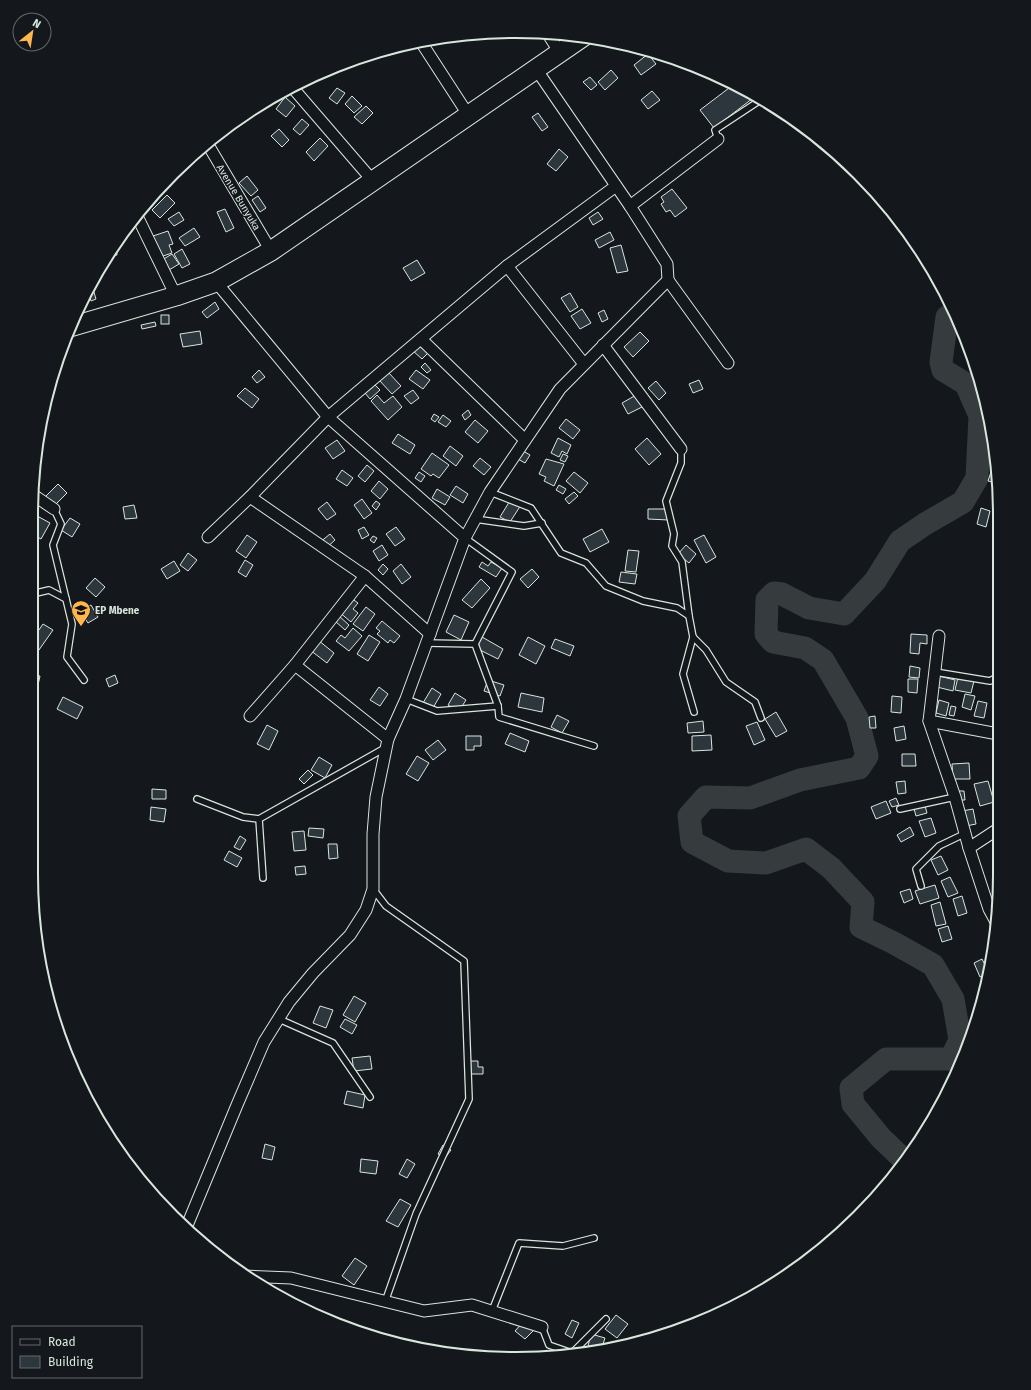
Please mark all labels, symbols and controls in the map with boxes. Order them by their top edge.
north arrow [12,12,52,52]
text: N [30,16,43,31]
street label: Avenue Bunyuka [214,162,263,233]
school or university icon: EP Mbene [70,599,92,627]
place label: EP Mbene [95,605,140,617]
legend [12,1326,142,1378]
text: Road [48,1335,76,1349]
text: Building [48,1355,94,1369]

